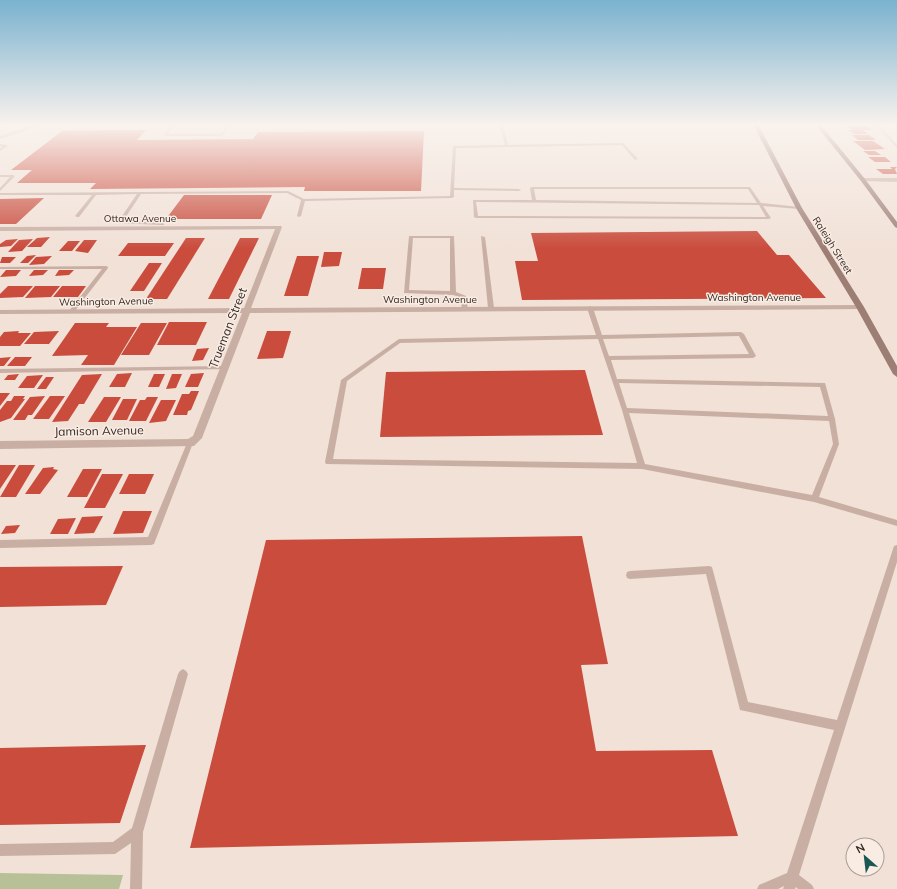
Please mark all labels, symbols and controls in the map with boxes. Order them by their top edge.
street label: Ottawa Avenue [104,212,176,225]
street label: Raleigh Street [810,214,856,277]
street label: Trueman Street [205,285,250,370]
street label: Washington Avenue [707,291,801,304]
street label: Washington Avenue [383,293,477,306]
street label: Washington Avenue [59,294,153,309]
street label: Jamison Avenue [54,422,144,439]
north arrow [845,837,885,877]
text: N [853,840,867,856]

